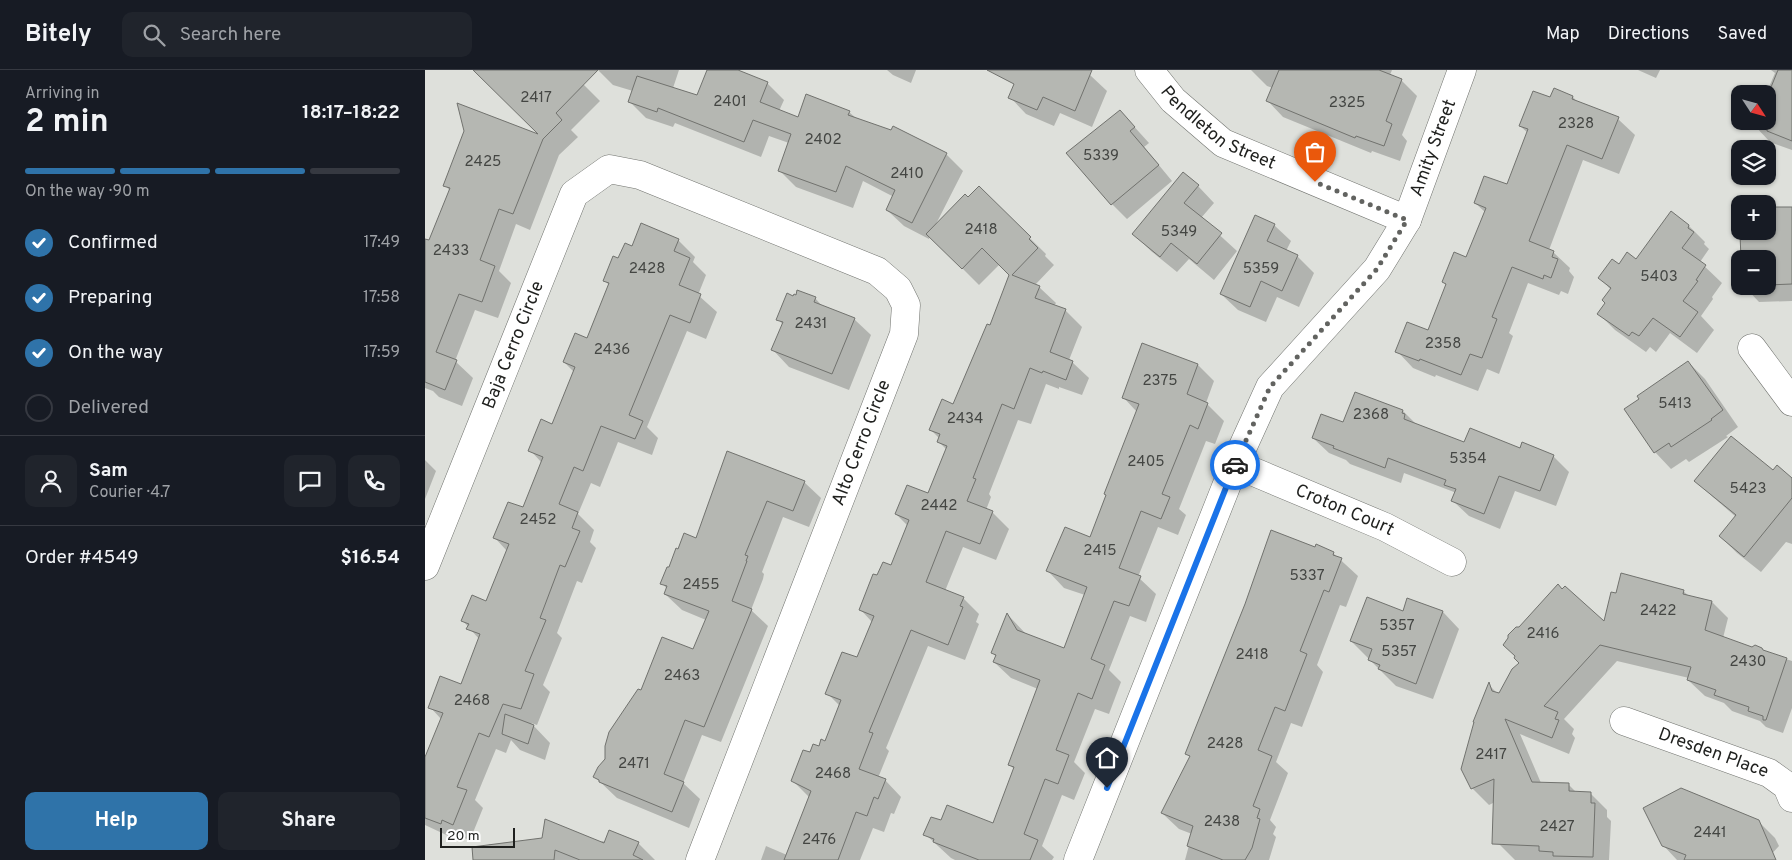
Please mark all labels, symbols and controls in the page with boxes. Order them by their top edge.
search box [122,12,472,57]
text: Bitely [25,20,92,50]
icon: search [140,21,168,49]
text: Search here [180,23,281,47]
text: Map [1546,23,1580,46]
text: Directions [1608,23,1690,46]
text: Saved [1718,23,1767,46]
street label: Pendleton Street [1155,81,1279,175]
text: Arriving in [25,84,100,104]
north arrow [1731,85,1776,130]
map controls [1731,85,1776,295]
house number: 2417 [520,89,552,108]
house number: 2401 [713,93,747,112]
house number: 2325 [1329,94,1365,113]
street label: Amity Street [1405,96,1462,200]
text: 18:17–18:22 [302,101,400,125]
text: 2 min [25,103,109,143]
house number: 2328 [1558,115,1594,134]
house number: 2402 [804,131,842,150]
pin [1294,131,1336,182]
icon: bag [1301,138,1329,166]
button: layers [1731,140,1776,185]
house number: 5339 [1083,147,1119,166]
house number: 2425 [465,153,501,172]
house number: 2410 [890,165,924,184]
text: On the way · 90 m [25,182,150,202]
button: + [1731,195,1776,240]
house number: 2418 [964,221,998,240]
house number: 5349 [1161,223,1197,242]
icon: check [25,229,53,257]
text: Confirmed [68,231,158,255]
text: 17:49 [364,233,400,253]
house number: 2433 [433,242,469,261]
button: − [1731,250,1776,295]
house number: 2428 [629,260,665,279]
house number: 5359 [1243,260,1279,279]
house number: 5403 [1640,268,1678,287]
street label: Baja Cerro Circle [478,278,549,412]
icon: check [25,284,53,312]
text: Preparing [68,286,152,310]
text: 17:58 [363,288,400,308]
house number: 2431 [795,315,827,334]
house number: 2358 [1425,335,1461,354]
icon: check [25,339,53,367]
text: On the way [68,341,163,365]
house number: 2436 [594,341,630,360]
text: 17:59 [363,343,400,363]
house number: 2375 [1142,372,1178,391]
street label: Alto Cerro Circle [827,377,897,509]
house number: 5413 [1658,395,1692,414]
text: Delivered [68,396,149,420]
house number: 2368 [1353,406,1389,425]
house number: 2434 [947,410,983,429]
courier [1210,440,1260,490]
house number: 5354 [1449,450,1487,469]
icon: car [1221,451,1249,479]
house number: 2405 [1127,453,1165,472]
button: person [25,455,77,507]
button: chat [284,455,336,507]
button: phone [348,455,400,507]
text: Sam [89,459,128,483]
street label: Croton Court [1292,479,1398,541]
house number: 5423 [1729,480,1767,499]
text: Courier · 4.7 [89,483,170,503]
house number: 2442 [921,497,957,516]
house number: 2452 [520,511,556,530]
house number: 2415 [1083,542,1117,561]
text: Order #4549 [25,546,139,570]
text: $16.54 [340,546,400,570]
house number: 5337 [1289,567,1325,586]
house number: 2455 [683,576,719,595]
house number: 2422 [1640,602,1676,621]
house number: 5357 [1379,617,1415,636]
house number: 2416 [1527,625,1559,644]
house number: 5357 [1381,643,1417,662]
house number: 2418 [1235,646,1269,665]
house number: 2430 [1730,653,1766,672]
house number: 2463 [664,667,700,686]
house number: 2468 [454,692,490,711]
street label: Dresden Place [1655,723,1772,783]
house number: 2428 [1207,735,1243,754]
pin [1086,737,1128,788]
icon: home [1093,744,1121,772]
house number: 2417 [1475,746,1507,765]
house number: 2471 [618,755,650,774]
house number: 2468 [815,765,851,784]
button: Help [25,792,208,850]
button: Share [218,792,400,850]
house number: 2438 [1204,813,1240,832]
house number: 2427 [1539,818,1575,837]
house number: 2441 [1693,824,1727,843]
scale bar [440,825,515,848]
text: 20 m [447,828,480,845]
house number: 2476 [802,831,836,850]

